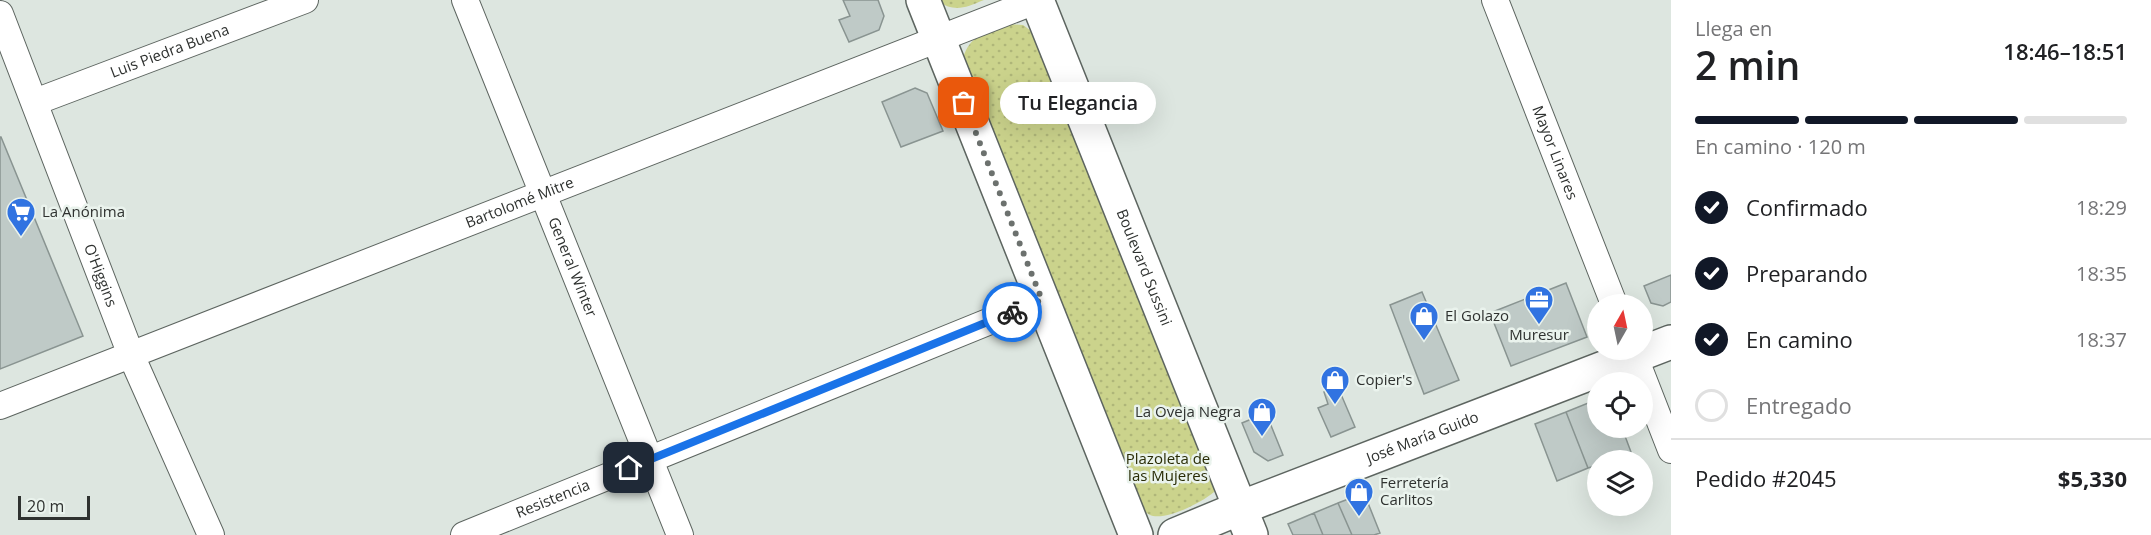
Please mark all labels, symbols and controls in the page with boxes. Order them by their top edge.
text: Llega en [1695,15,1772,42]
street label: Luis Piedra Buena [107,19,232,82]
text: 18:46–18:51 [2003,36,2127,66]
text: 2 min [1695,38,1800,91]
pin [938,77,989,128]
callout: Tu Elegancia [1000,82,1156,124]
icon: bag [947,86,980,119]
text: Tu Elegancia [1018,89,1138,116]
street label: Mayor Linares [1528,102,1583,202]
text: En camino · 120 m [1695,133,1866,160]
street label: Bartolomé Mitre [462,172,576,232]
icon: check [1695,191,1728,224]
text: Confirmado [1746,192,1868,222]
text: 18:29 [2076,194,2127,221]
supermarket icon: La Anónima [5,196,37,238]
place label: La Anónima [42,201,125,221]
street label: Boulevard Sussini [1113,206,1177,328]
street label: General Winter [544,214,602,320]
street label: O'Higgins [80,240,123,310]
icon: check [1695,257,1728,290]
text: Preparando [1746,258,1868,288]
text: 18:35 [2076,260,2127,287]
courier [982,282,1042,342]
office icon: Muresur [1523,284,1555,326]
north arrow [1587,294,1653,360]
map controls [1587,294,1653,516]
icon: bike [996,296,1029,329]
shop icon: El Golazo [1408,300,1440,342]
place label: El Golazo [1445,305,1509,325]
icon: check [1695,323,1728,356]
place label: Muresur [1509,324,1569,344]
text: En camino [1746,324,1853,354]
text: 18:37 [2076,326,2127,353]
shop icon: Copier's [1319,364,1351,406]
place label: Copier's [1356,369,1412,389]
button: locate [1587,372,1653,438]
text: Entregado [1746,390,1852,420]
shop icon: La Oveja Negra [1246,396,1278,438]
place label: La Oveja Negra [1135,401,1241,421]
street label: José María Guido [1361,406,1481,468]
pin [603,442,654,493]
park label: Plazoleta de las Mujeres [1126,448,1210,485]
button: layers [1587,450,1653,516]
icon: home [612,451,645,484]
text: Pedido #2045 [1695,463,1837,493]
text: $5,330 [2058,463,2127,493]
place label: Ferretería Carlitos [1380,472,1449,509]
street label: Resistencia [513,474,593,522]
shop icon: Ferretería Carlitos [1343,476,1375,518]
scale bar [18,493,90,520]
text: 20 m [27,495,64,517]

